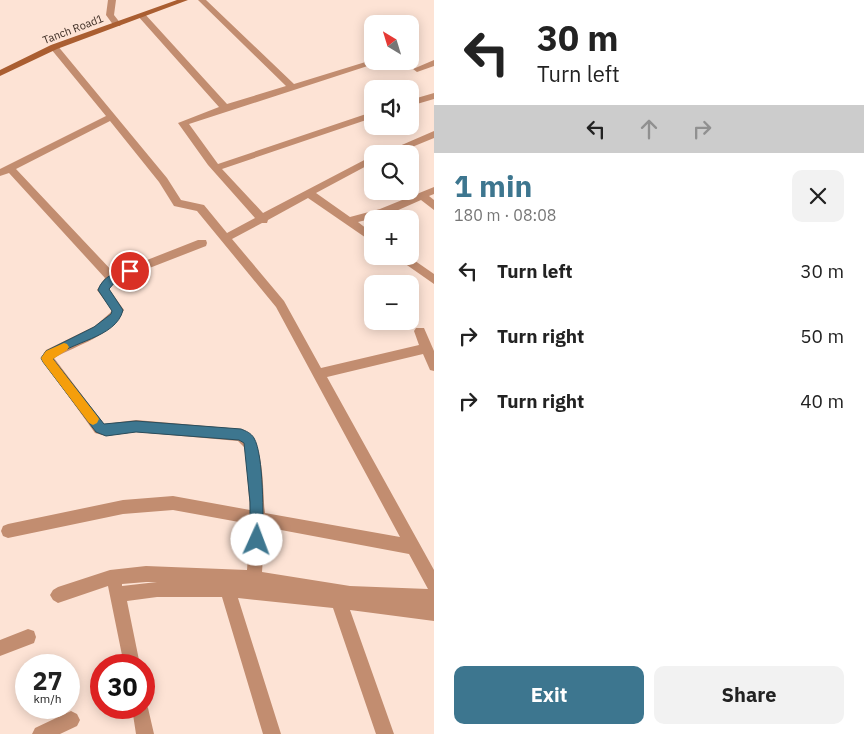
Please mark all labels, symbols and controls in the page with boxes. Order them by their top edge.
street label: Tanch Road1 [41,11,106,47]
north arrow [364,15,419,70]
map controls [364,15,419,330]
text: 30 m [537,15,619,61]
icon: left [454,20,519,85]
text: Turn left [537,59,620,88]
button: sound [364,80,419,135]
icon: left [582,115,610,143]
icon: ahead [635,115,663,143]
icon: right [688,115,716,143]
button: search [364,145,419,200]
text: 1 min [454,166,532,205]
button: close [792,170,844,222]
text: 180 m · 08:08 [454,205,556,225]
button: + [364,210,419,265]
pin [109,250,151,292]
icon: arrive [116,257,144,285]
icon: left [454,257,482,285]
text: Turn left [497,259,573,283]
text: 30 m [800,259,844,283]
button: − [364,275,419,330]
icon: right [454,322,482,350]
text: Turn right [497,324,584,348]
text: 50 m [800,324,844,348]
icon: right [454,387,482,415]
text: Turn right [497,389,584,413]
text: 40 m [800,389,844,413]
position arrow [230,513,282,565]
speed limit sign: 30 [90,654,155,719]
text: 27 [32,664,63,697]
button: Exit [454,666,644,724]
button: Share [654,666,844,724]
text: km/h [33,691,62,706]

